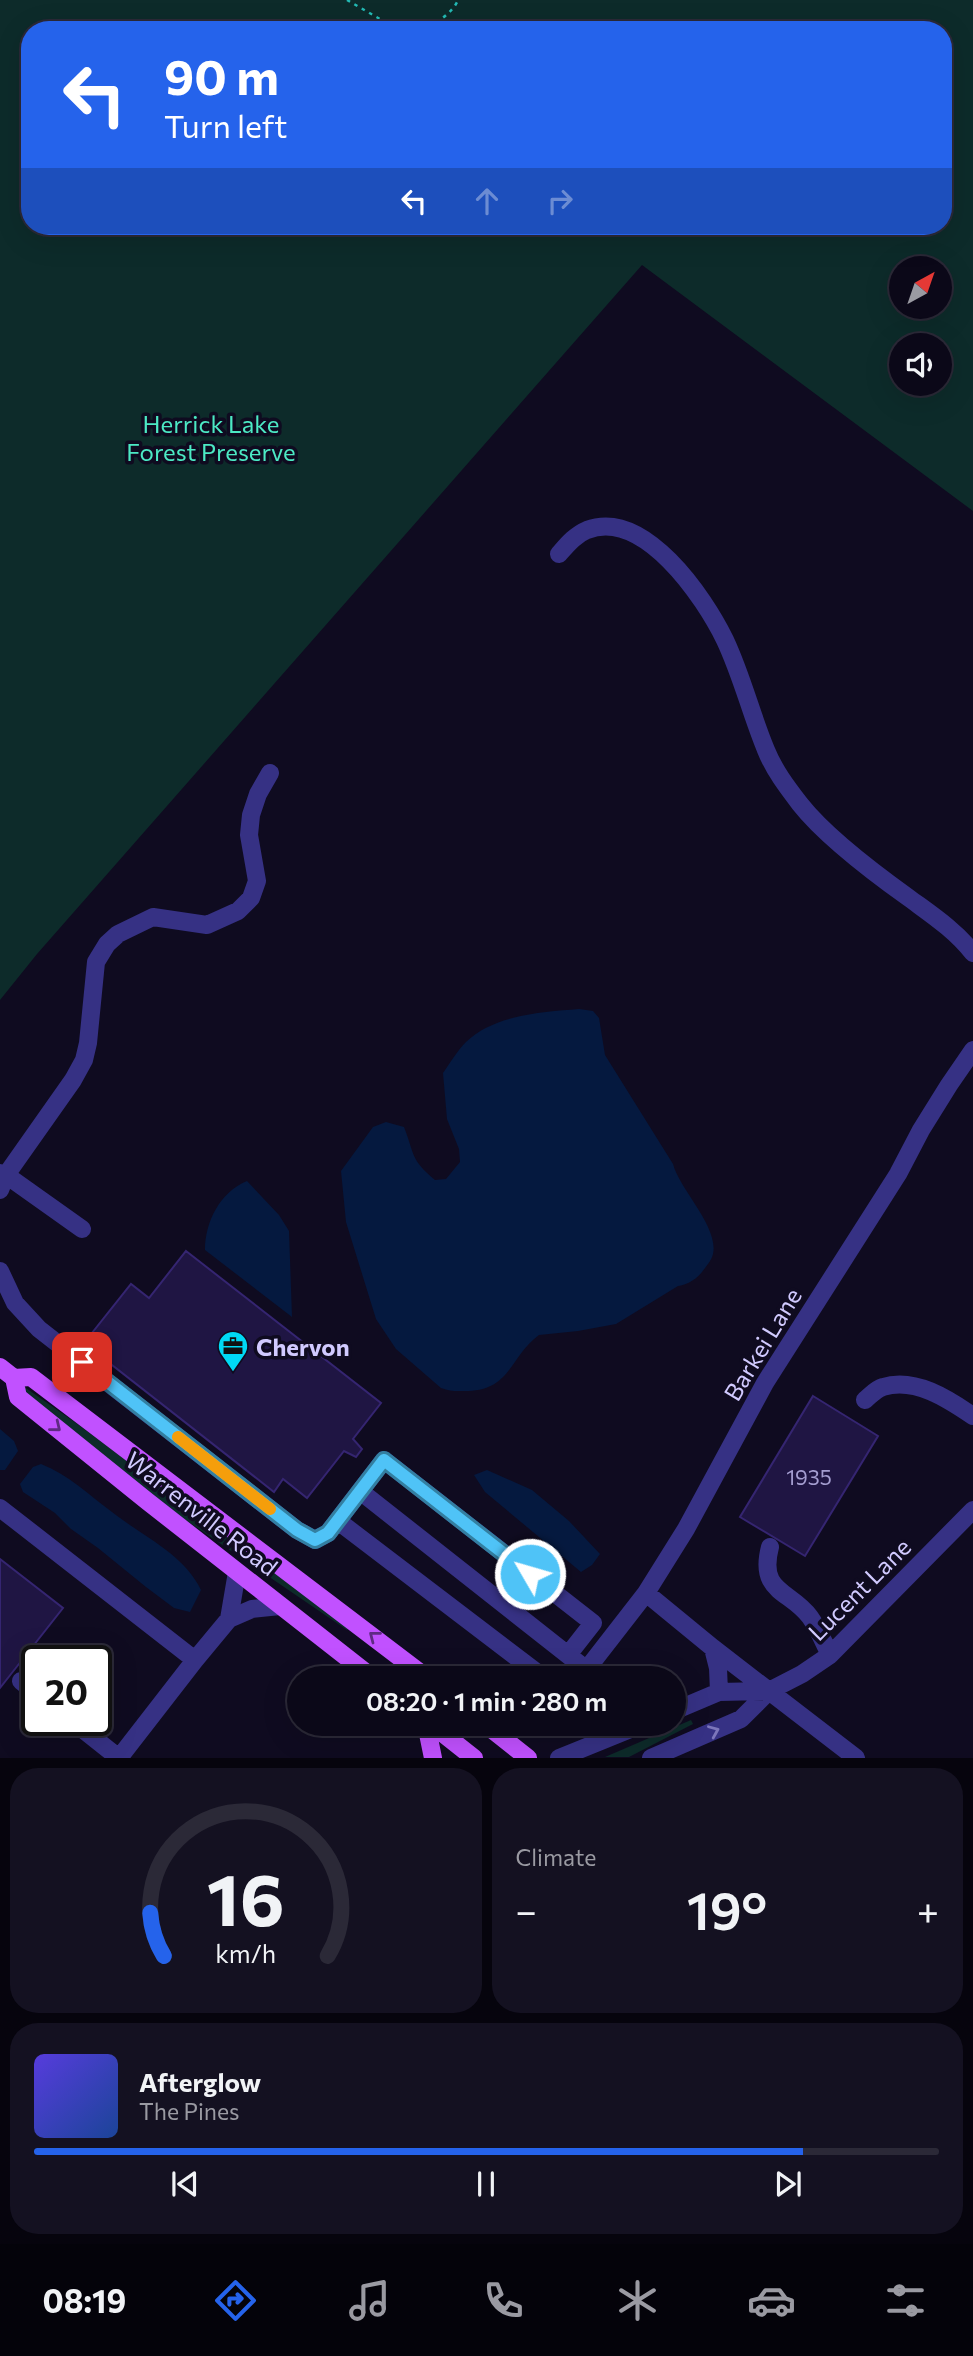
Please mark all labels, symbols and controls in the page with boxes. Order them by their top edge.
text: 90 m [164,45,279,105]
icon: left [49,49,140,140]
text: Turn left [164,105,288,145]
icon: left [395,182,433,220]
icon: ahead [468,182,506,220]
icon: right [541,182,579,220]
north arrow [889,256,952,318]
map controls [889,256,952,396]
button: sound [889,333,952,396]
park label: Herrick Lake Forest Preserve [126,409,296,466]
street label: Barkei Lane [717,1282,807,1406]
office icon: Chervon [216,1329,250,1373]
pin [52,1332,112,1392]
place label: Chervon [256,1332,350,1361]
icon: arrive [63,1343,101,1381]
one-way arrow [48,1419,60,1432]
street label: Warrenville Road [120,1445,284,1581]
house number: 1935 [786,1464,832,1489]
street label: Lucent Lane [802,1532,916,1646]
position arrow [493,1537,567,1611]
one-way arrow [369,1632,381,1645]
speed limit sign: 20 [21,1645,112,1736]
text: 08:20 · 1 min · 280 m [366,1685,607,1716]
one-way arrow [707,1725,719,1739]
text: Climate [516,1843,597,1871]
text: 16 [207,1853,285,1942]
text: 19° [687,1877,767,1941]
text: − [516,1886,537,1933]
text: + [917,1886,939,1933]
text: km/h [215,1938,276,1968]
text: Afterglow [139,2066,261,2097]
text: The Pines [139,2097,240,2125]
icon: previous [166,2165,204,2203]
icon: pause [467,2165,505,2203]
icon: next [769,2165,807,2203]
icon: directions [211,2276,260,2325]
icon: music [345,2276,394,2325]
icon: phone [479,2276,528,2325]
icon: climate [613,2276,662,2325]
icon: car [747,2276,796,2325]
icon: filters [881,2276,930,2325]
text: 08:19 [43,2280,126,2320]

